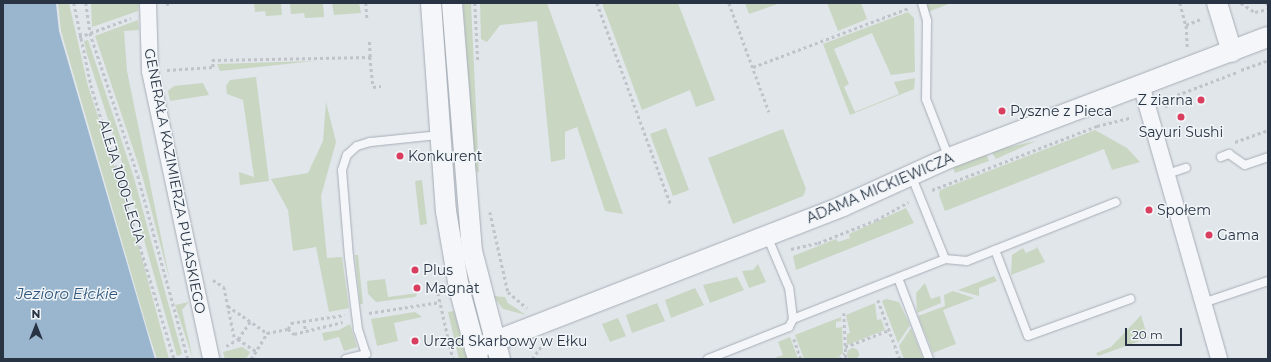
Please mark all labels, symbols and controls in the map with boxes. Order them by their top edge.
street label: GENERAŁA KAZIMIERZA PUŁASKIEGO [141,47,209,315]
place label: Z ziarna [1138,92,1193,108]
marker: Z ziarna [1196,95,1206,105]
place label: Pyszne z Pieca [1010,103,1112,119]
marker: Pyszne z Pieca [997,106,1007,116]
marker: Sayuri Sushi [1176,112,1186,122]
street label: ALEJA 1000-LECIA [95,117,149,245]
place label: Sayuri Sushi [1139,124,1223,140]
place label: Konkurent [408,148,483,164]
street label: ADAMA MICKIEWICZA [804,149,956,227]
marker: Konkurent [395,151,405,161]
place label: Społem [1157,202,1211,218]
marker: Społem [1144,205,1154,215]
place label: Gama [1217,227,1259,243]
marker: Gama [1204,230,1214,240]
place label: Plus [423,262,453,278]
marker: Plus [410,265,420,275]
place label: Magnat [425,280,480,296]
marker: Magnat [412,283,422,293]
water label: Jezioro Ełckie [16,285,118,303]
north arrow [16,306,56,346]
text: N [32,307,40,321]
scale bar [1127,320,1184,346]
text: 20 m [1132,327,1163,342]
place label: Urząd Skarbowy w Ełku [423,333,587,349]
marker: Urząd Skarbowy w Ełku [410,336,420,346]

